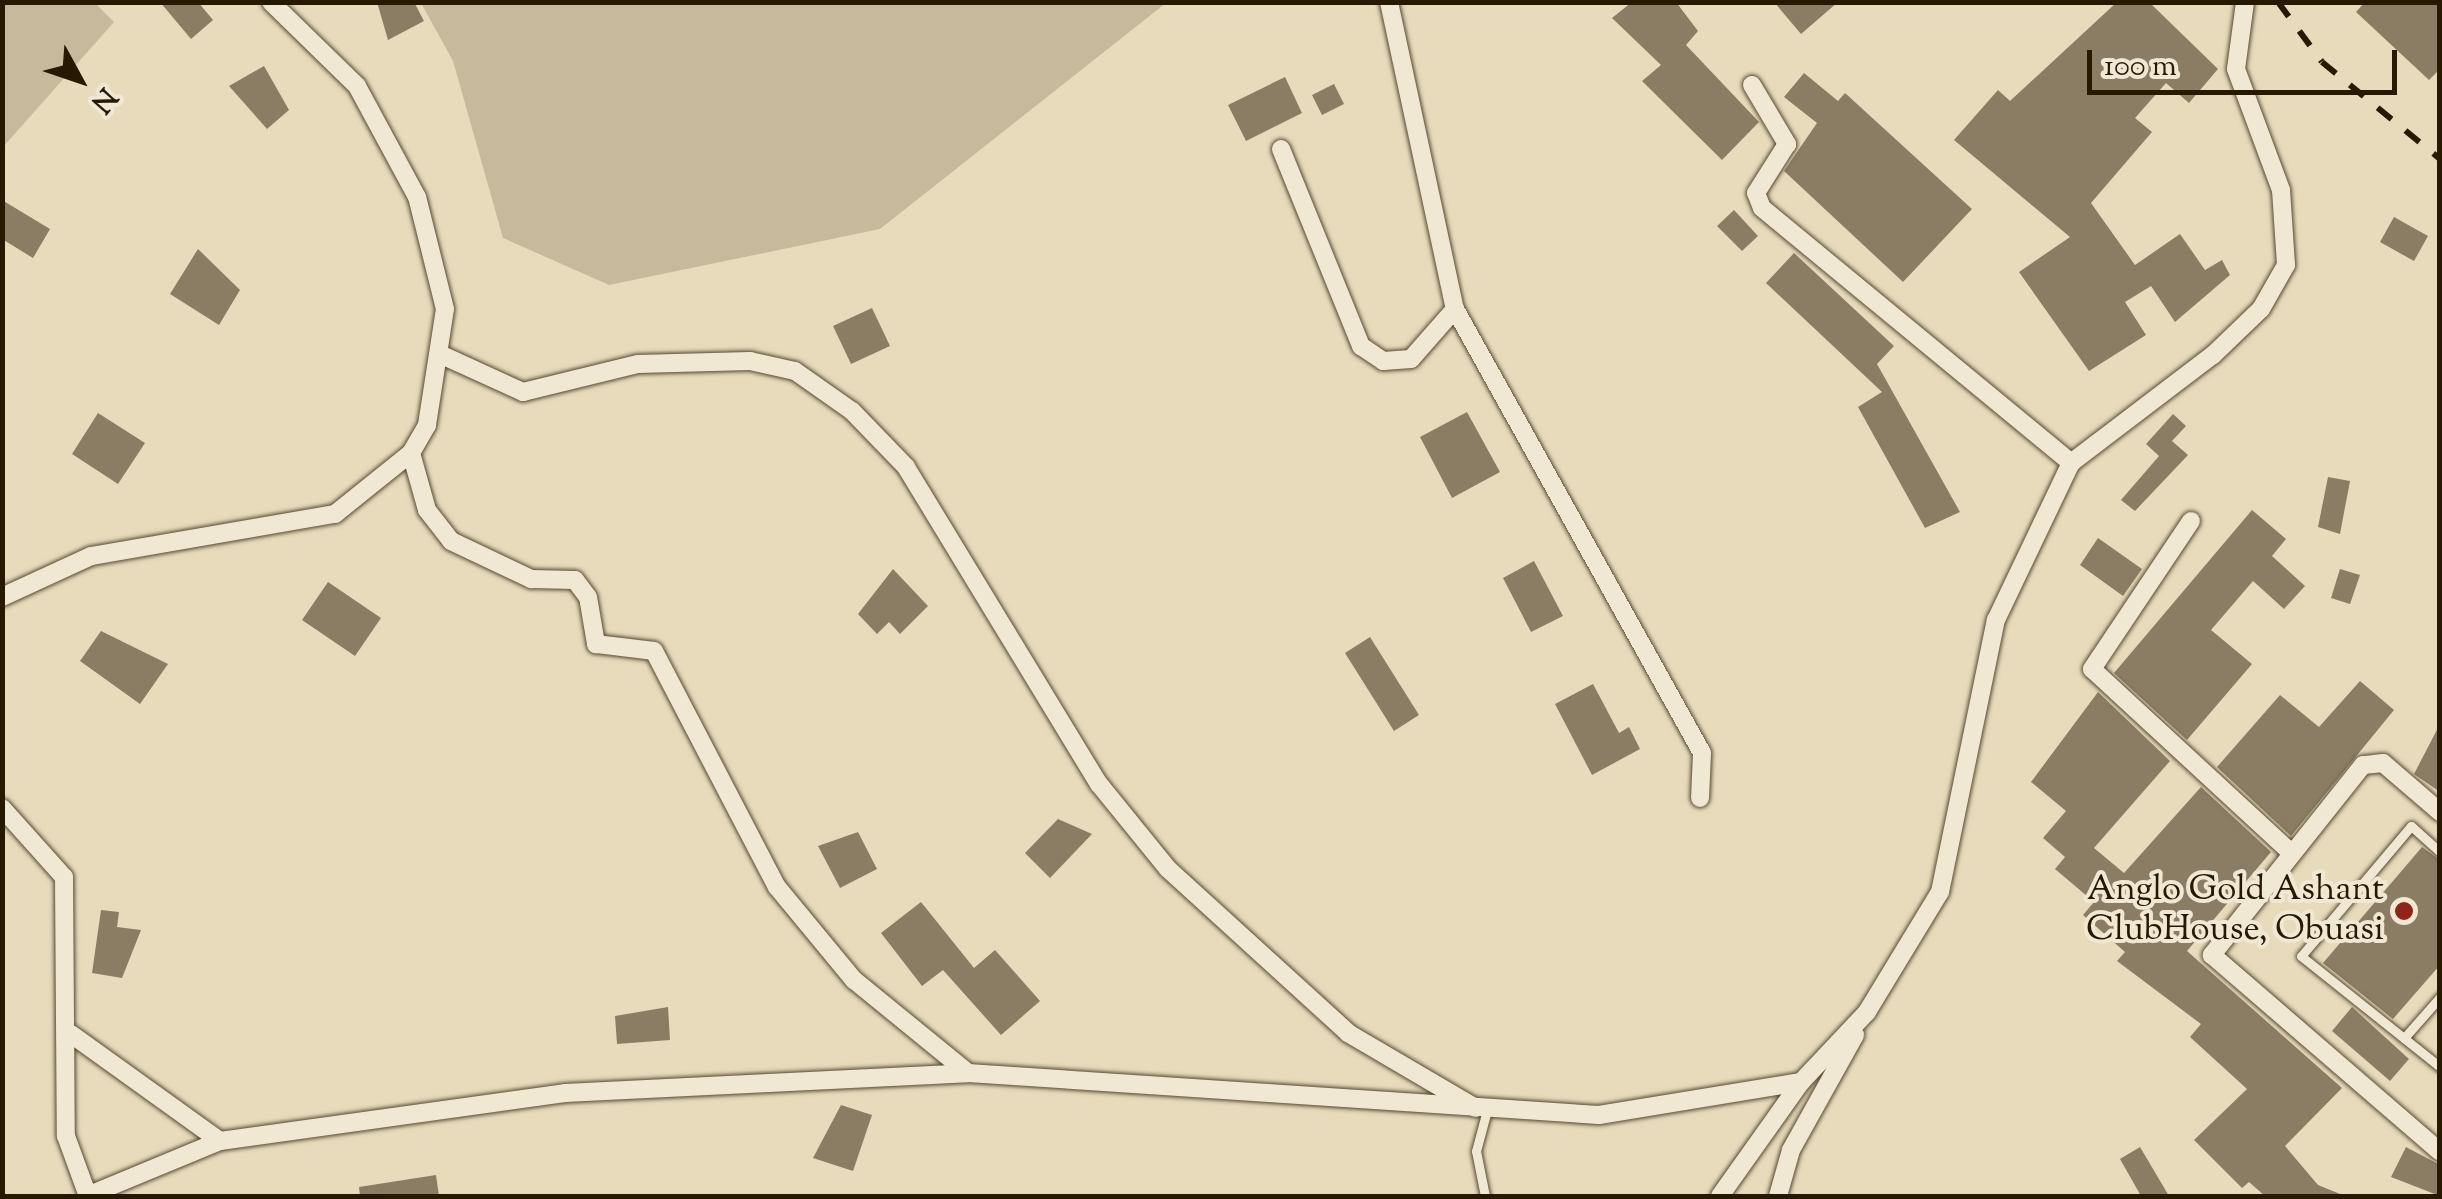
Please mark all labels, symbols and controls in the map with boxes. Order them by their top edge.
north arrow [30,30,130,130]
scale bar [2092,30,2402,92]
text: 100 m [2104,46,2177,89]
text: N [80,78,125,121]
place label: Anglo Gold Ashant ClubHouse, Obuasi [2086,870,2384,952]
marker: Anglo Gold Ashant ClubHouse, Obuasi [2393,900,2415,922]

